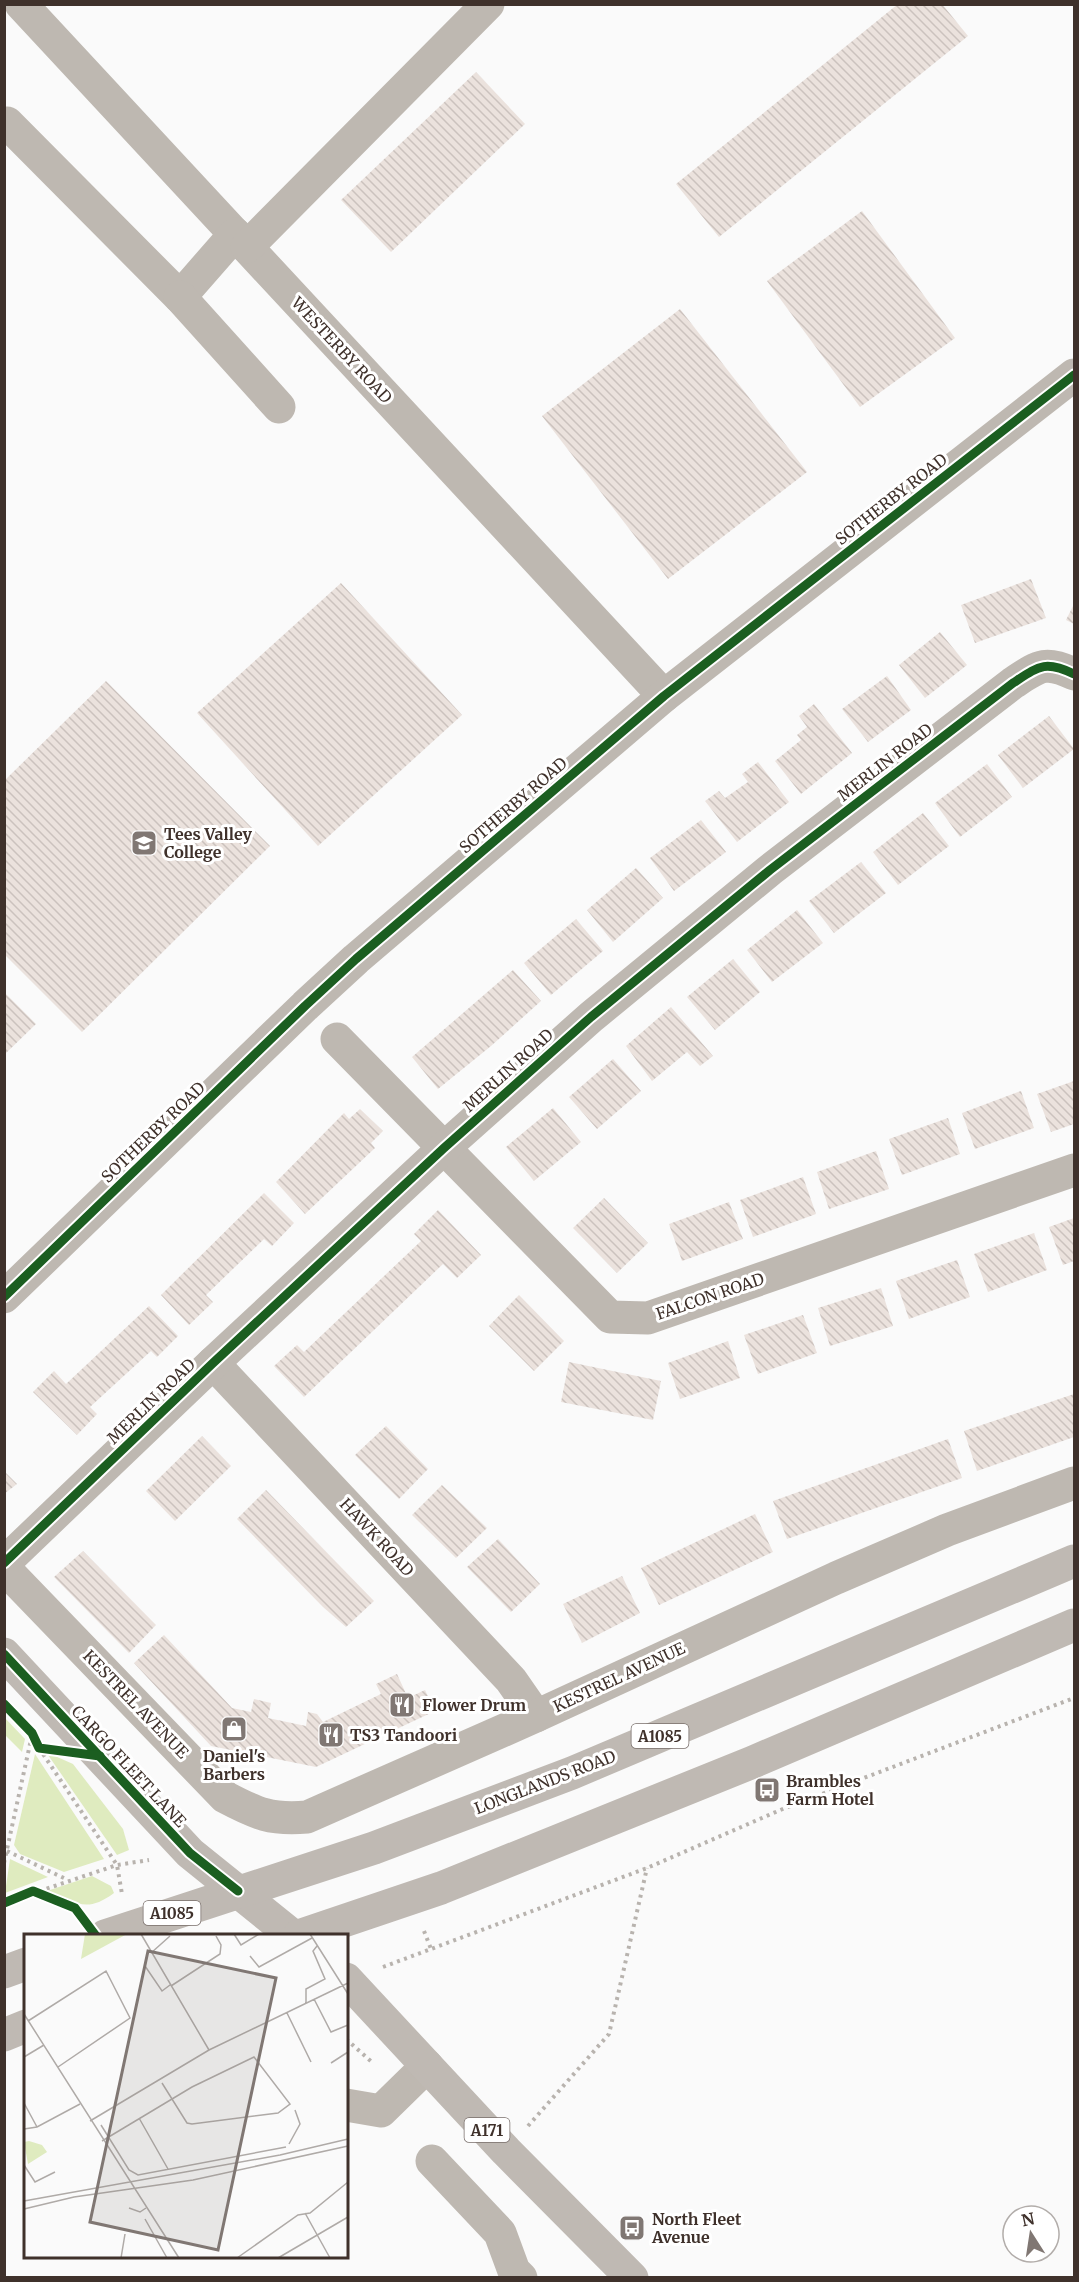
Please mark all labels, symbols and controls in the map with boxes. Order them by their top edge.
street label: WESTERBY ROAD [287,292,396,407]
street label: SOTHERBY ROAD [831,449,951,549]
street label: MERLIN ROAD [834,719,936,805]
street label: SOTHERBY ROAD [455,753,571,857]
place label: Tees Valley College [164,824,253,862]
school or university icon: Tees Valley College [129,828,159,858]
street label: MERLIN ROAD [459,1024,557,1116]
street label: SOTHERBY ROAD [97,1077,209,1187]
street label: FALCON ROAD [653,1268,767,1324]
street label: MERLIN ROAD [103,1354,199,1448]
street label: HAWK ROAD [336,1494,418,1580]
street label: KESTREL AVENUE [550,1637,689,1716]
street label: KESTREL AVENUE [79,1646,193,1763]
restaurant icon: Flower Drum [387,1690,417,1720]
place label: Flower Drum [422,1695,526,1715]
street label: CARGO FLEET LANE [67,1701,191,1832]
shop icon: Daniel's Barbers [219,1714,249,1744]
restaurant icon: TS3 Tandoori [316,1720,346,1750]
road number: A1085 [632,1724,688,1748]
place label: TS3 Tandoori [350,1725,458,1745]
place label: Daniel's Barbers [203,1746,265,1784]
street label: LONGLANDS ROAD [471,1746,619,1818]
place label: Brambles Farm Hotel [786,1771,874,1809]
bus stop icon: Brambles Farm Hotel [752,1775,782,1805]
road number: A1085 [144,1901,201,1925]
inset map [24,1934,348,2258]
road number: A171 [464,2118,510,2142]
north arrow [1001,2204,1061,2264]
text: N [1020,2208,1036,2230]
place label: North Fleet Avenue [651,2209,742,2247]
bus stop icon: North Fleet Avenue [617,2213,647,2243]

